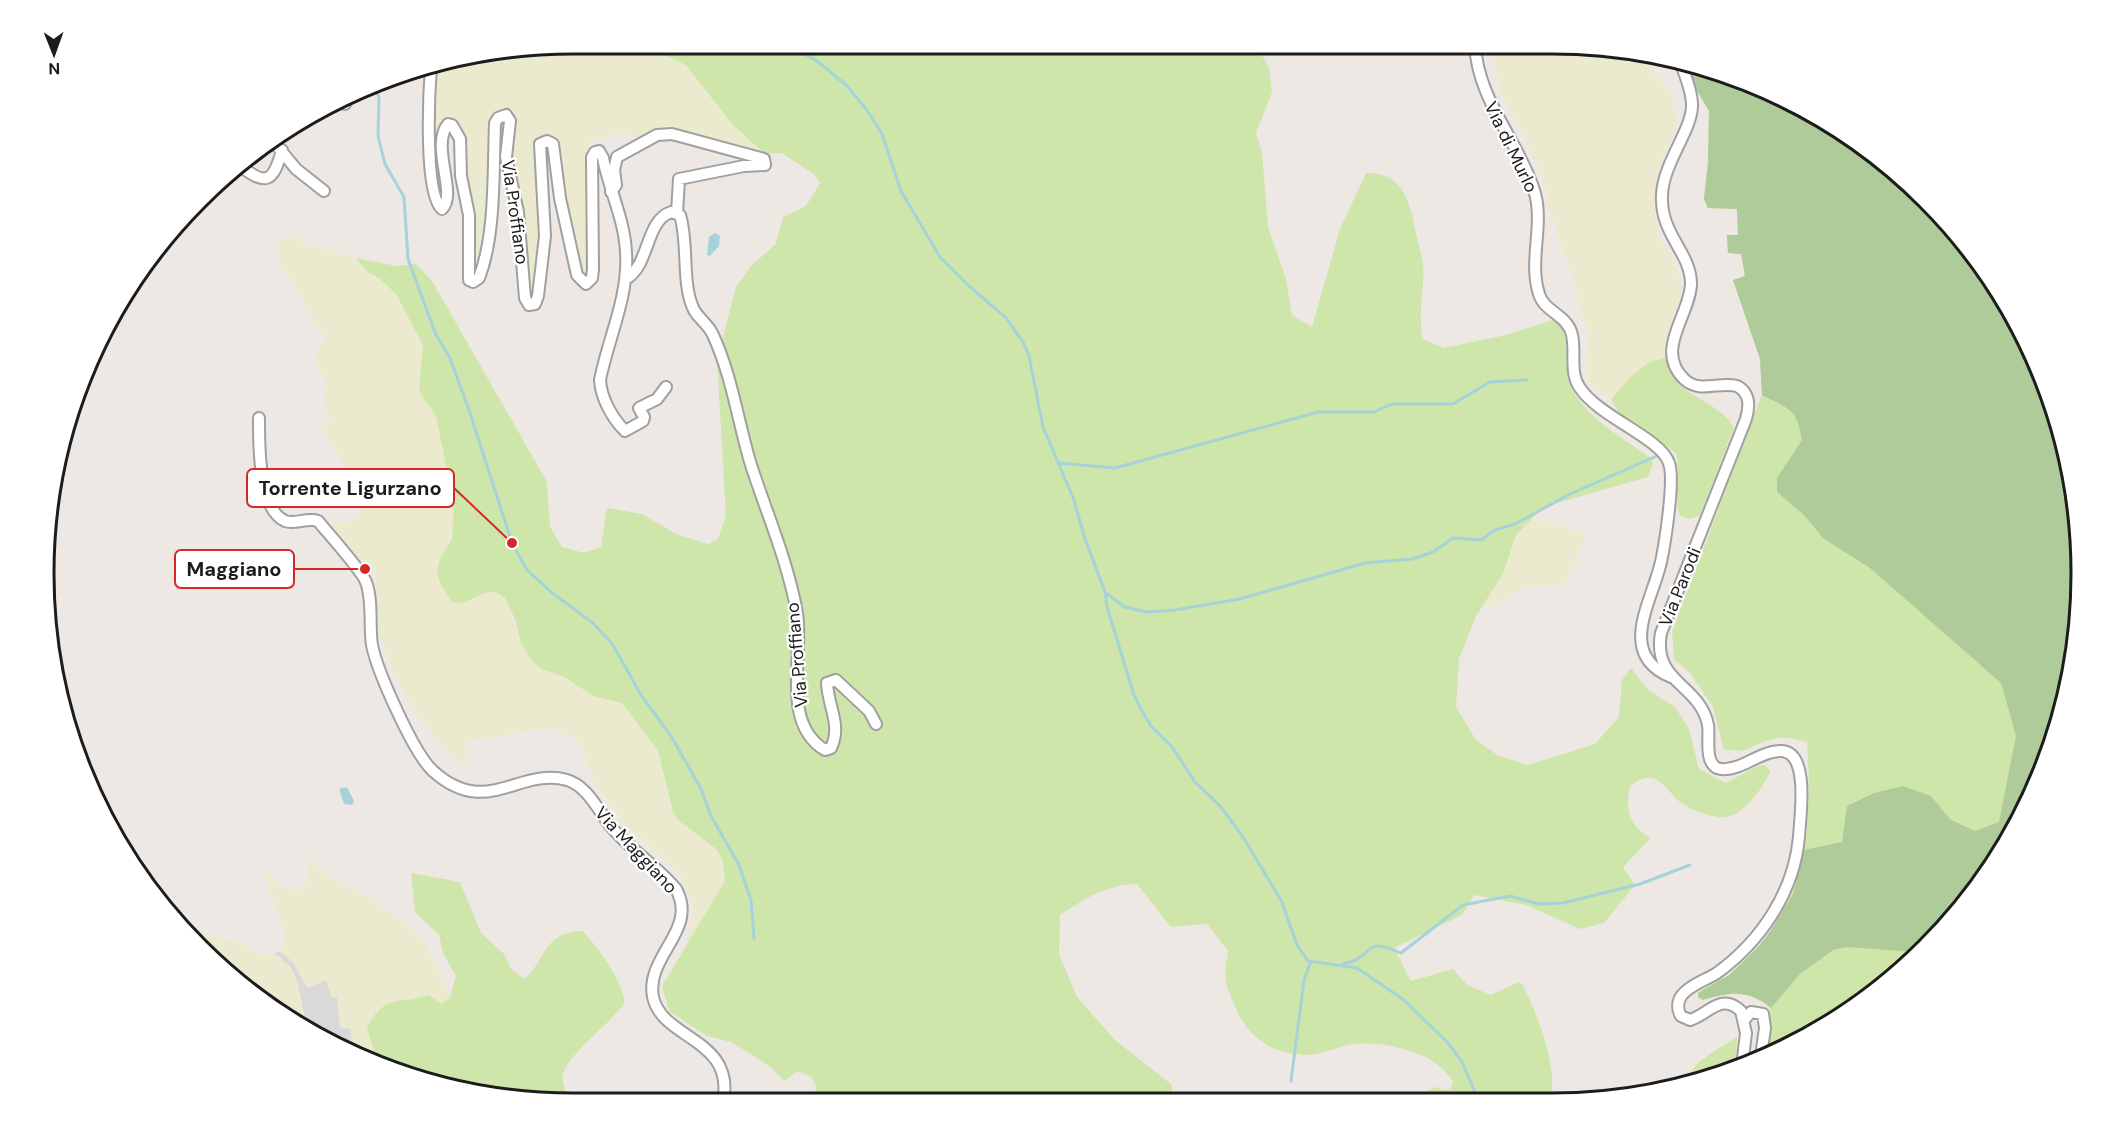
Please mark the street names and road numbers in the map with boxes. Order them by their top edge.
street label: Via di Murlo [1479,98,1543,196]
street label: Via Proffiano [496,158,534,266]
street label: Via Parodi [1653,544,1707,630]
street label: Via Proffiano [780,601,814,709]
street label: Via Maggiano [589,801,683,899]

